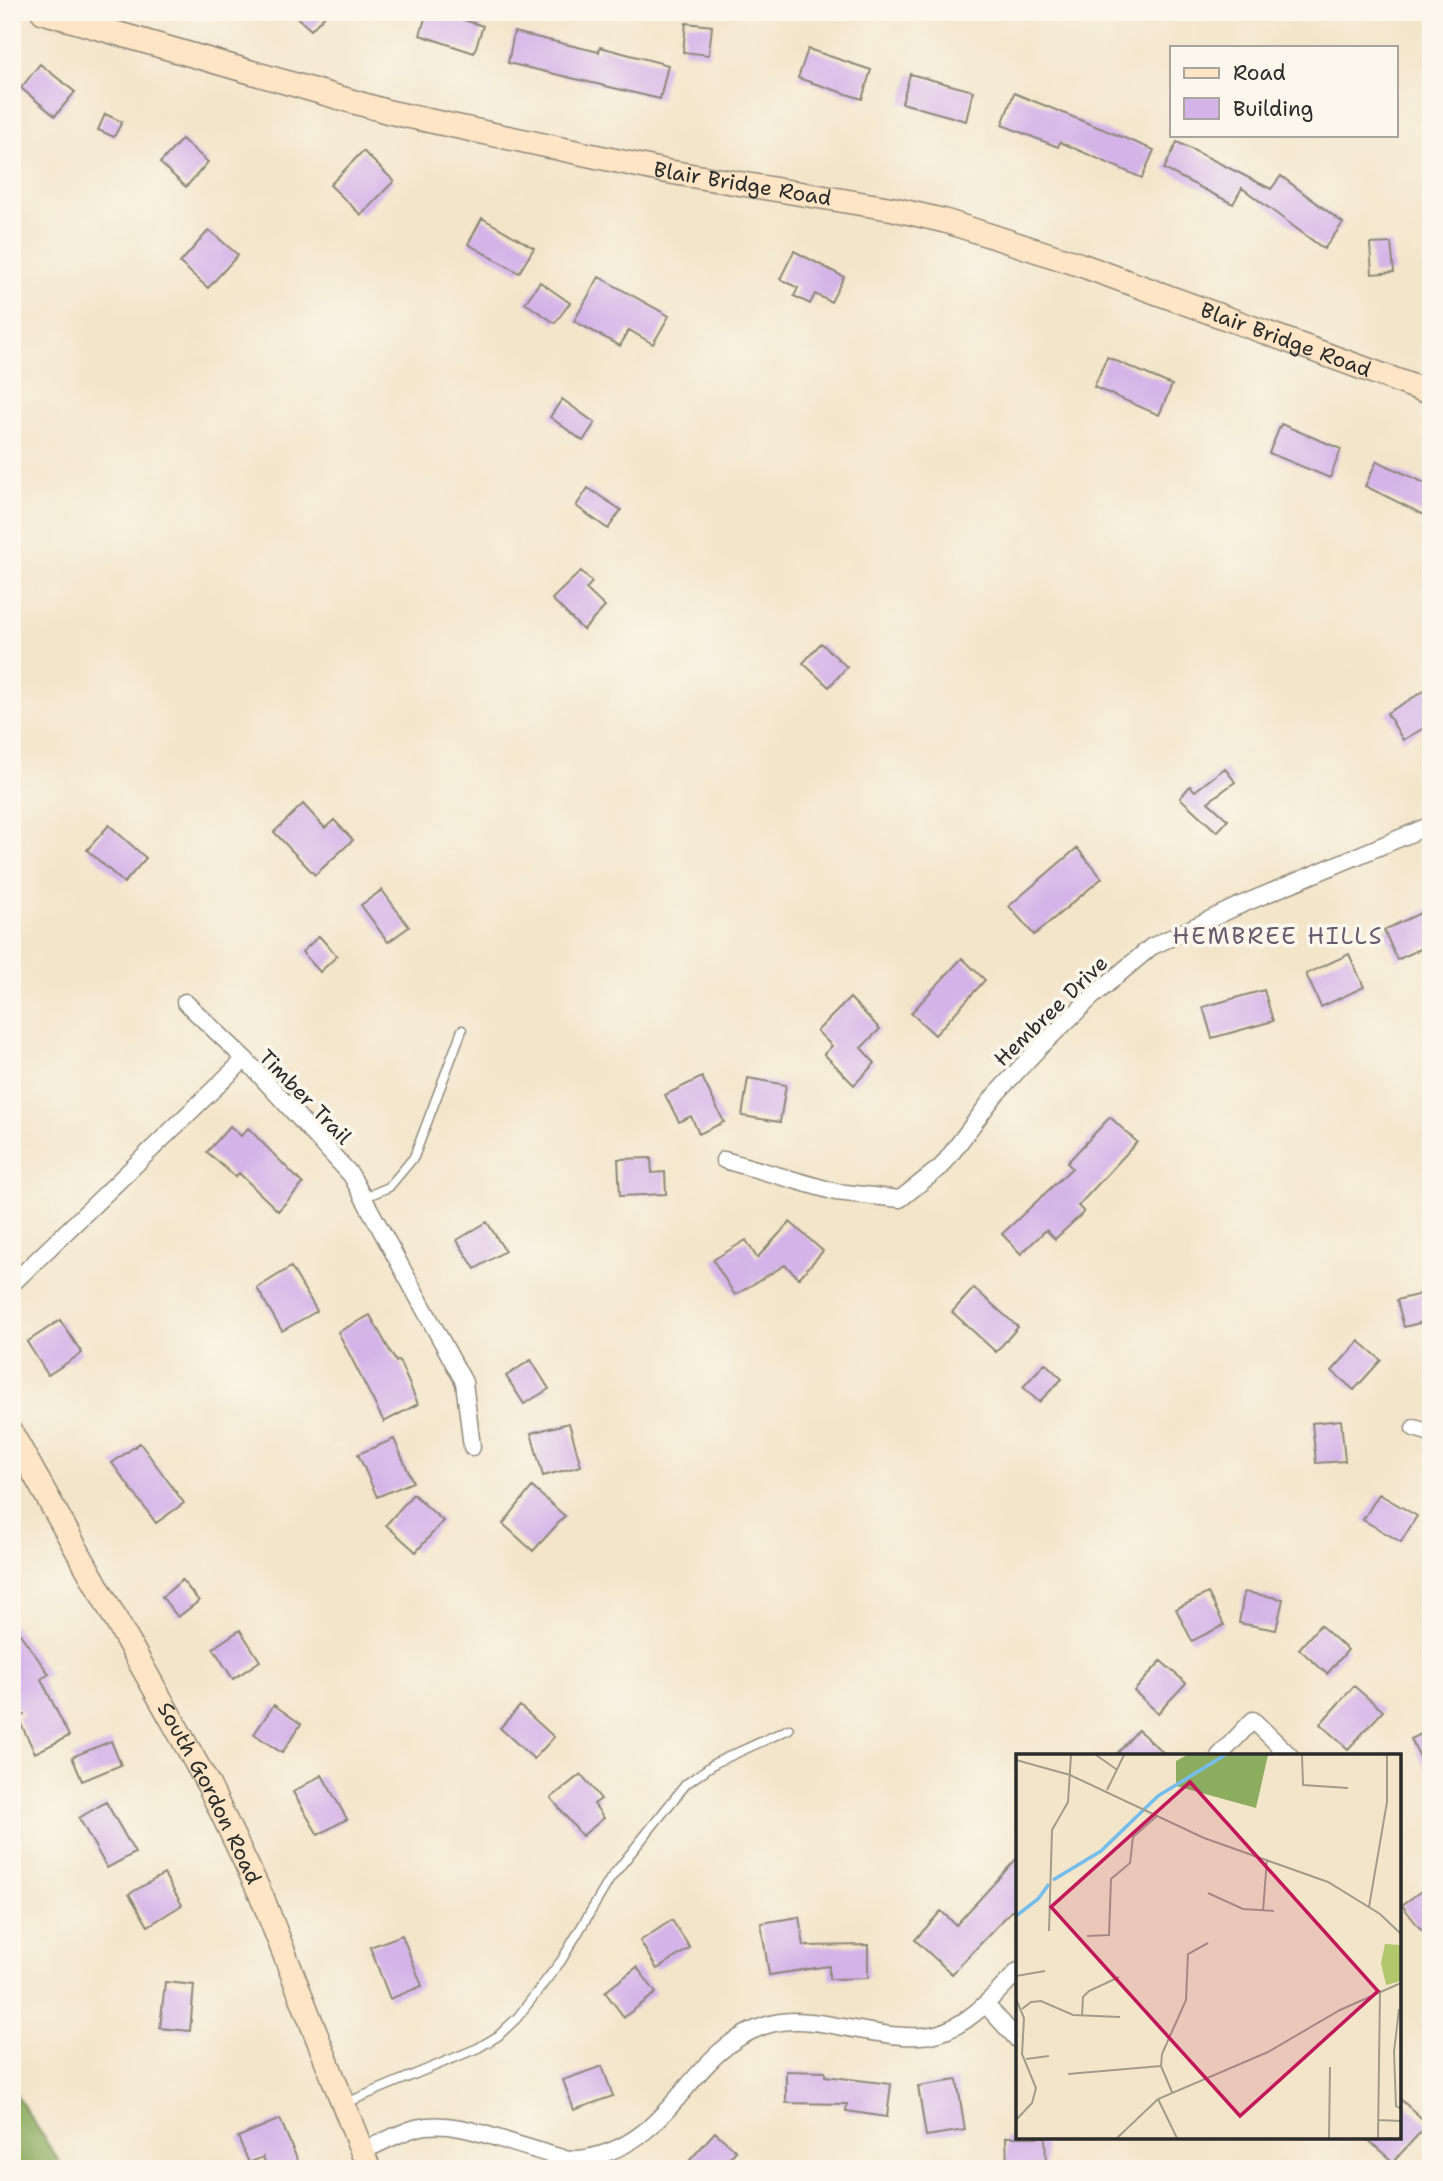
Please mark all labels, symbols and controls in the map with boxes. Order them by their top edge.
legend [1170,46,1398,136]
text: Road [1233,59,1286,87]
text: Building [1233,95,1313,123]
street label: Blair Bridge Road [651,155,833,212]
street label: Blair Bridge Road [1197,296,1375,384]
district label: HEMBREE HILLS [1172,921,1384,951]
street label: Hembree Drive [988,949,1114,1073]
street label: Timber Trail [253,1043,358,1151]
street label: South Gordon Road [151,1697,268,1889]
inset map [1016,1754,1401,2139]

